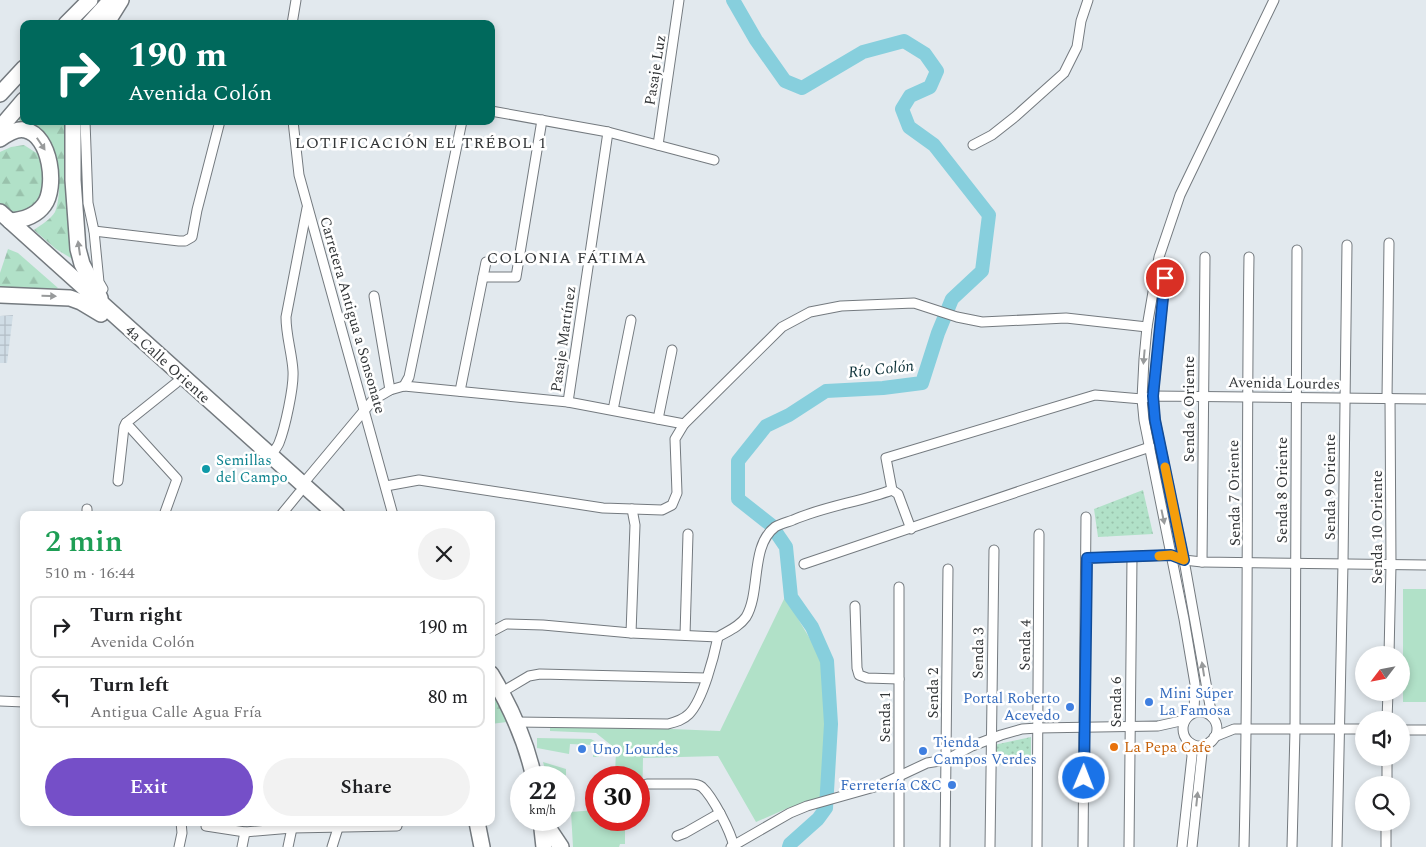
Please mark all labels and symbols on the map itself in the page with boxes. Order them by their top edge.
street label: Pasaje Luz [639,33,672,107]
district label: LOTIFICACIÓN EL TRÉBOL 1 [295,131,547,155]
one-way arrow [36,137,46,151]
street label: Carretera Antigua a Sonsonate [313,214,392,416]
one-way arrow [75,239,83,255]
district label: COLONIA FÁTIMA [487,246,647,270]
pin [1144,257,1186,299]
street label: Pasaje Martínez [545,284,582,394]
one-way arrow [41,292,57,300]
street label: 4a Calle Oriente [120,320,215,409]
one-way arrow [1140,349,1148,365]
water label: Río Colón [847,354,916,384]
street label: Senda 6 Oriente [1178,356,1201,462]
street label: Avenida Lourdes [1228,371,1340,396]
street label: Senda 9 Oriente [1319,434,1342,540]
street label: Senda 8 Oriente [1271,437,1294,543]
street label: Senda 7 Oriente [1222,440,1247,546]
place label: Semillas del Campo [216,449,288,489]
marker: Semillas del Campo [200,463,212,475]
street label: Senda 10 Oriente [1366,470,1389,584]
one-way arrow [1159,510,1167,525]
street label: Senda 4 [1014,619,1037,671]
street label: Senda 3 [967,627,990,679]
north arrow [1355,646,1410,701]
one-way arrow [1198,661,1206,677]
street label: Senda 2 [922,667,945,719]
street label: Senda 6 [1105,676,1128,728]
place label: Mini Súper La Famosa [1159,682,1233,722]
place label: Portal Roberto Acevedo [963,687,1060,727]
street label: Senda 1 [874,691,897,743]
marker: Mini Súper La Famosa [1143,696,1155,708]
marker: Portal Roberto Acevedo [1064,701,1076,713]
place label: Tienda Campos Verdes [933,731,1037,771]
place label: La Pepa Cafe [1124,736,1211,759]
place label: Uno Lourdes [592,738,679,761]
marker: La Pepa Cafe [1108,741,1120,753]
marker: Uno Lourdes [576,743,588,755]
marker: Tienda Campos Verdes [917,745,929,757]
position arrow [1057,751,1109,803]
speed limit sign: 30 [585,766,650,831]
place label: Ferretería C&C [840,774,942,797]
marker: Ferretería C&C [946,779,958,791]
one-way arrow [1193,790,1201,806]

